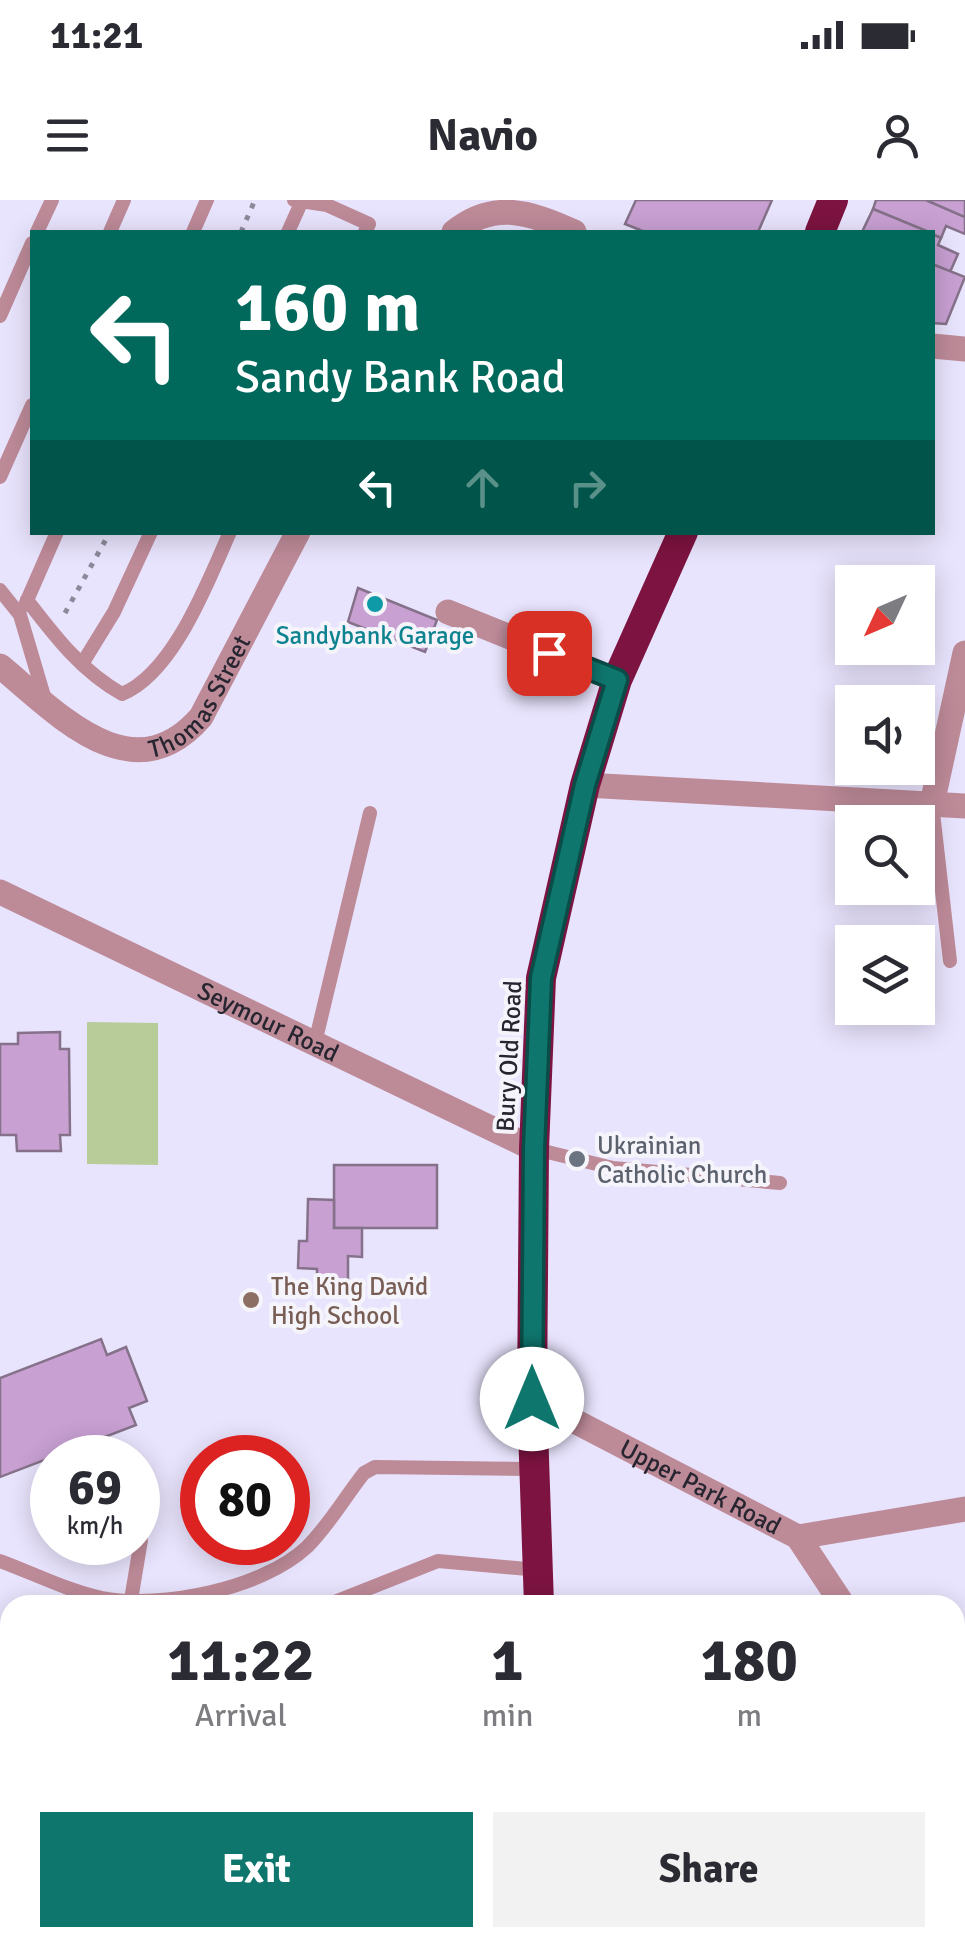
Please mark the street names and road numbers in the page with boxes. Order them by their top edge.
street label: Thomas Street [145,629,257,764]
street label: Seymour Road [193,974,344,1068]
street label: Bury Old Road [490,979,528,1133]
street label: Upper Park Road [615,1432,787,1541]

